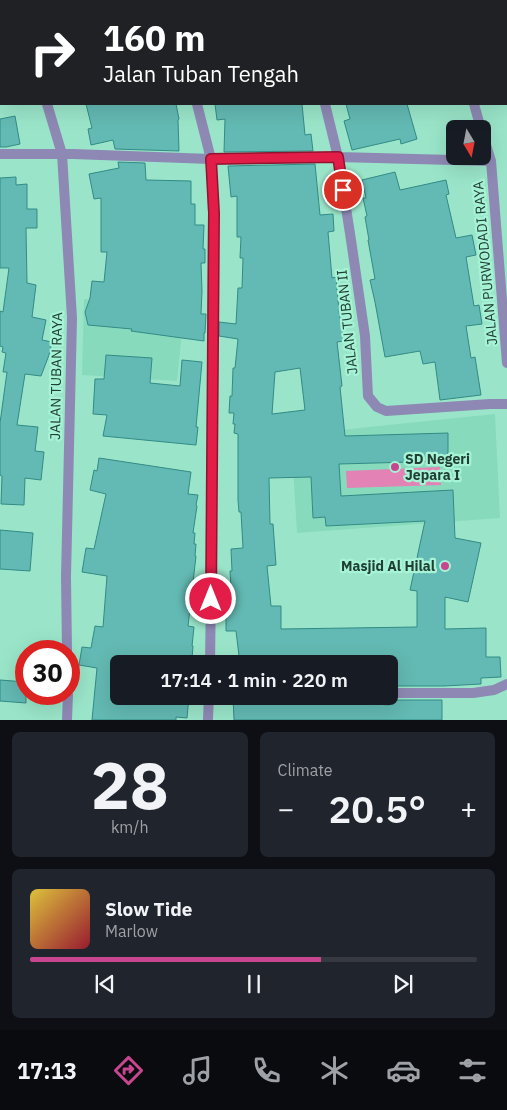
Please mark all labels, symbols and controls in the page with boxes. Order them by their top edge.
text: 160 m [103,15,206,61]
icon: right [20,20,85,85]
text: Jalan Tuban Tengah [103,59,299,88]
north arrow [446,120,491,165]
map controls [446,120,491,165]
pin [322,169,364,211]
icon: arrive [329,176,357,204]
street label: JALAN PURWODADI RAYA [469,180,501,346]
street label: JALAN TUBAN II [333,269,361,375]
street label: JALAN TUBAN RAYA [46,312,66,440]
place label: SD Negeri Jepara I [405,450,470,484]
marker: SD Negeri Jepara I [389,461,401,473]
place label: Masjid Al Hilal [341,557,435,575]
marker: Masjid Al Hilal [439,560,451,572]
position arrow [184,572,236,624]
speed limit sign: 30 [15,640,80,705]
text: 17:14 · 1 min · 220 m [160,668,348,692]
text: 28 [91,742,169,827]
text: Climate [278,760,333,780]
text: 20.5° [328,784,426,833]
text: − [278,790,294,827]
text: + [460,790,477,827]
text: km/h [111,817,149,837]
text: Slow Tide [105,897,192,921]
text: Marlow [105,921,158,941]
icon: previous [91,970,119,998]
icon: pause [240,970,268,998]
icon: next [389,970,417,998]
icon: directions [111,1053,146,1088]
icon: music [180,1053,215,1088]
icon: phone [249,1053,284,1088]
icon: climate [317,1053,352,1088]
icon: car [386,1053,421,1088]
icon: filters [455,1053,490,1088]
text: 17:13 [17,1056,77,1085]

